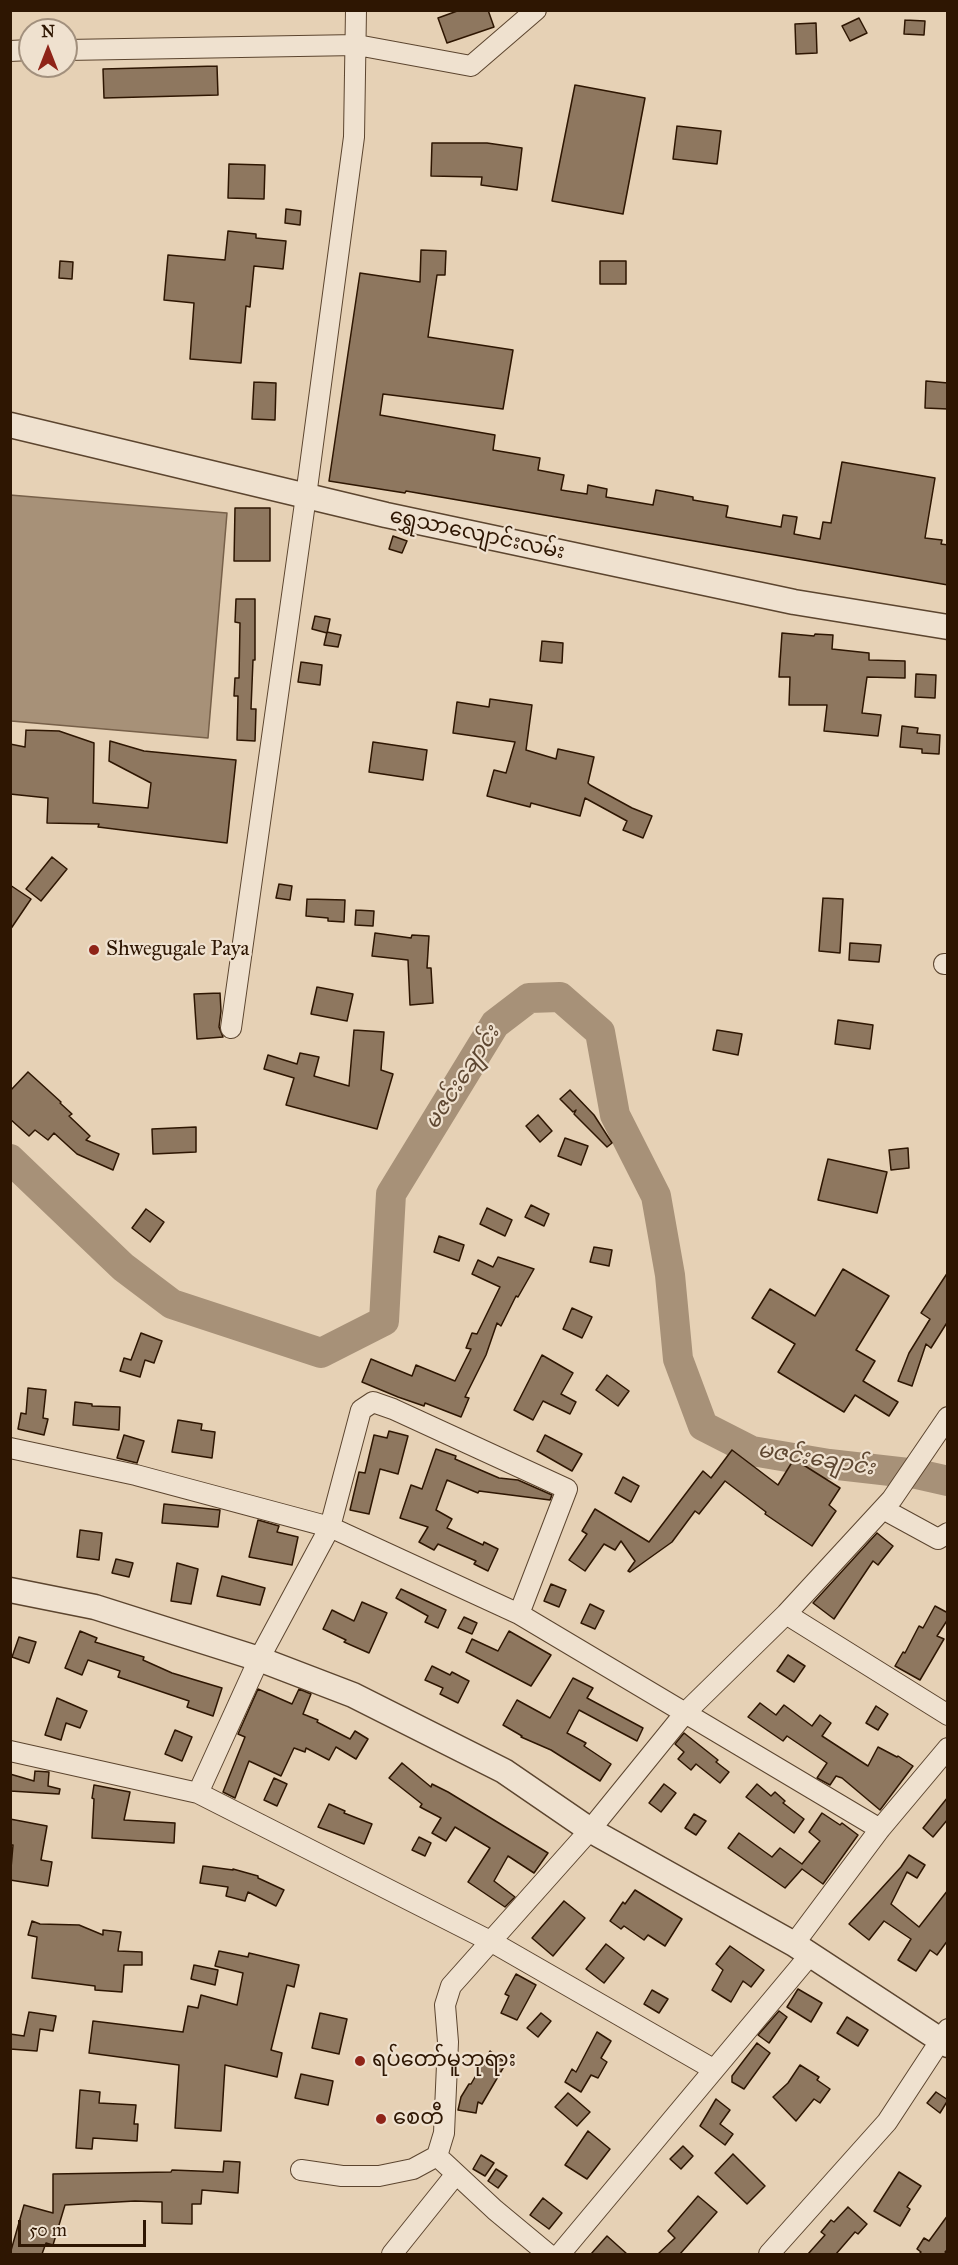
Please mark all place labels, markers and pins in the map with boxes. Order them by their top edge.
place label: Shwegugale Paya [106,937,249,963]
marker: Shwegugale Paya [87,943,101,957]
place label: ရပ်တော်မူဘုရား [372,2048,516,2074]
marker: ရပ်တော်မူဘုရား [353,2054,367,2068]
place label: စေတီ [393,2106,444,2132]
marker: စေတီ [374,2112,388,2126]

